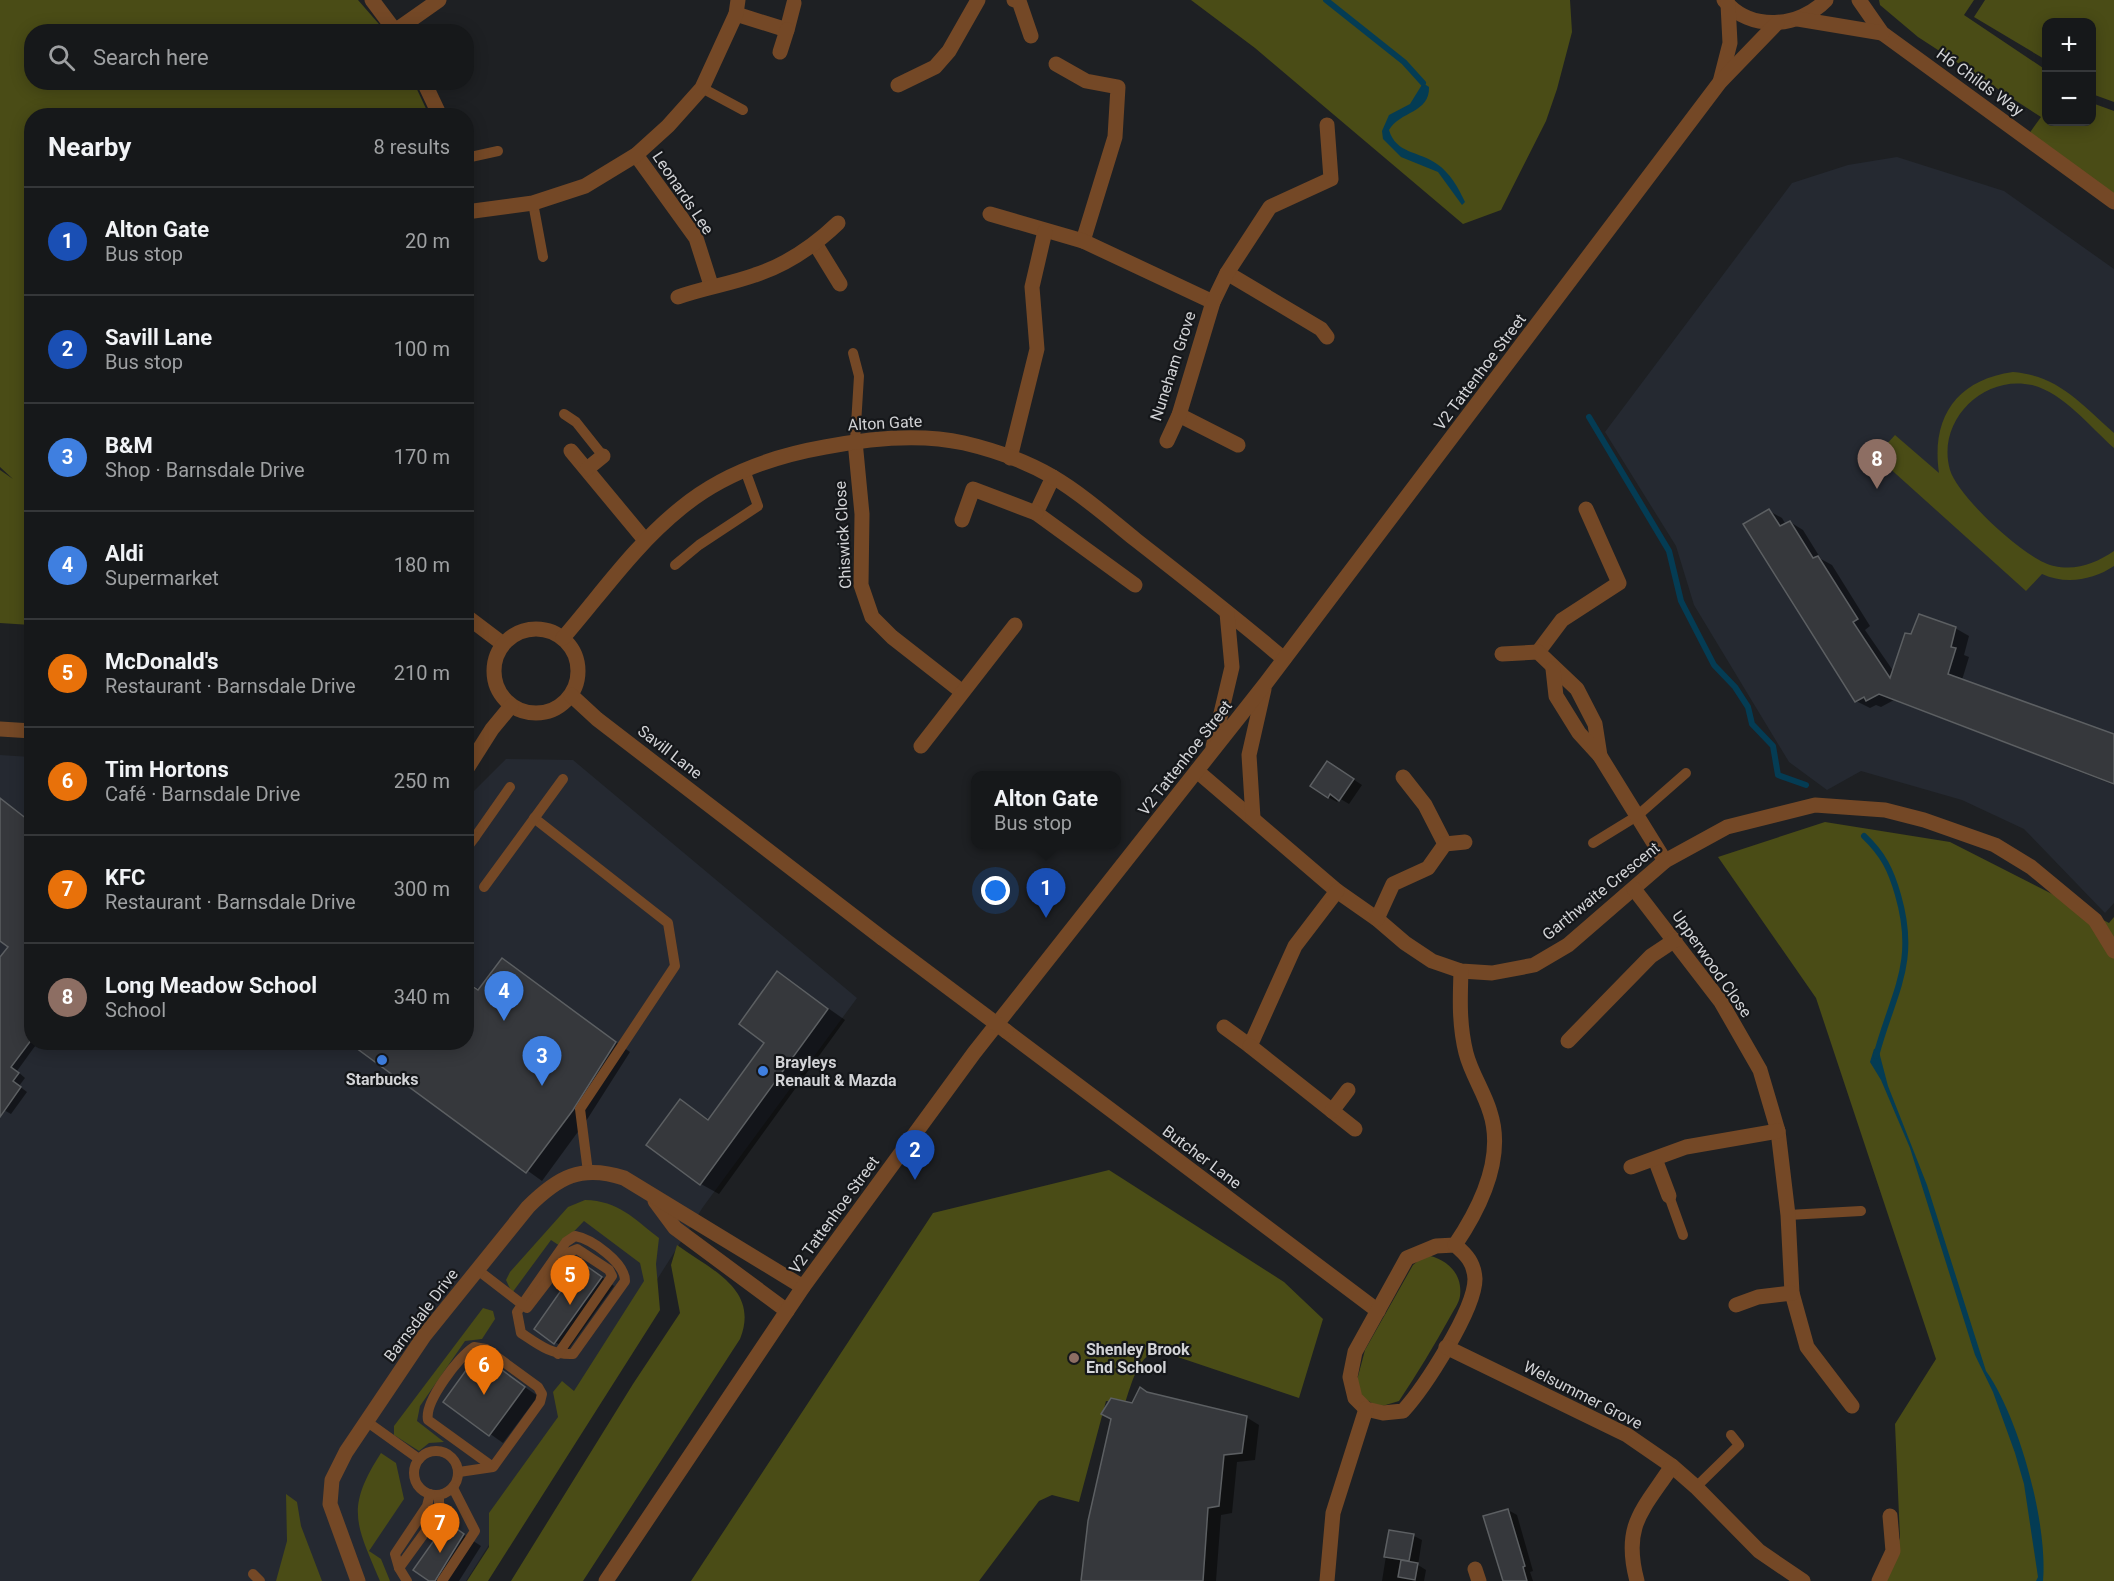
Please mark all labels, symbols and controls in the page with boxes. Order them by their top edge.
map controls [2042,18,2096,126]
button: + [2042,18,2096,72]
search box [24,24,474,90]
icon: search [45,41,78,74]
street label: H6 Childs Way [1933,44,2027,120]
text: Search here [93,45,209,70]
button: − [2042,72,2096,126]
text: Nearby [48,132,131,162]
text: 8 results [374,135,450,159]
street label: Leonards Lee [648,148,718,238]
text: Alton Gate [105,217,209,242]
text: 1 [62,229,73,253]
text: 20 m [405,229,450,253]
text: Bus stop [105,242,183,266]
street label: Nuneham Grove [1146,309,1200,423]
street label: V2 Tattenhoe Street [1430,310,1530,434]
text: Savill Lane [105,325,212,350]
text: 2 [62,337,73,361]
text: 100 m [394,337,450,361]
text: Bus stop [105,350,183,374]
street label: Alton Gate [847,412,923,434]
text: B&M [105,433,153,458]
pin: 8 [1858,440,1896,489]
text: 3 [62,445,73,469]
text: 170 m [394,445,450,469]
text: Shop · Barnsdale Drive [105,458,305,482]
street label: Chiswick Close [831,481,855,589]
text: Aldi [105,541,144,566]
text: 4 [62,553,73,577]
text: 180 m [394,553,450,577]
text: Supermarket [105,566,219,590]
text: McDonald's [105,649,219,674]
text: 5 [62,661,73,685]
text: 210 m [394,661,450,685]
text: Restaurant · Barnsdale Drive [105,674,356,698]
street label: V2 Tattenhoe Street [1134,697,1236,819]
street label: Savill Lane [634,721,706,783]
text: Tim Hortons [105,757,229,782]
text: 6 [62,769,73,793]
text: 250 m [394,769,450,793]
popup [971,771,1121,849]
text: Café · Barnsdale Drive [105,782,300,806]
text: Alton Gate [994,786,1098,811]
text: Bus stop [994,811,1072,835]
street label: Garthwaite Crescent [1539,838,1663,944]
text: KFC [105,865,145,890]
pin: 1 [1026,868,1066,918]
your location [981,876,1010,905]
text: 7 [62,877,73,901]
text: 300 m [394,877,450,901]
text: Restaurant · Barnsdale Drive [105,890,356,914]
street label: Upperwood Close [1668,907,1756,1021]
pin: 4 [484,972,524,1021]
text: Long Meadow School [105,973,317,998]
text: 8 [62,985,73,1009]
text: 340 m [394,985,450,1009]
text: School [105,998,166,1022]
pin: 3 [522,1036,562,1086]
marker: Starbucks [375,1053,389,1067]
place label: Brayleys Renault & Mazda [775,1053,897,1090]
marker: Brayleys Renault & Mazda [756,1064,770,1078]
place label: Starbucks [346,1070,418,1089]
street label: Butcher Lane [1159,1121,1245,1193]
pin: 2 [896,1130,934,1180]
street label: V2 Tattenhoe Street [785,1153,883,1277]
pin: 5 [550,1256,590,1305]
street label: Barnsdale Drive [380,1265,462,1365]
place label: Shenley Brook End School [1086,1340,1190,1377]
pin: 6 [464,1346,504,1395]
marker: Shenley Brook End School [1067,1351,1081,1365]
street label: Welsummer Grove [1520,1357,1646,1433]
pin: 7 [420,1504,460,1553]

